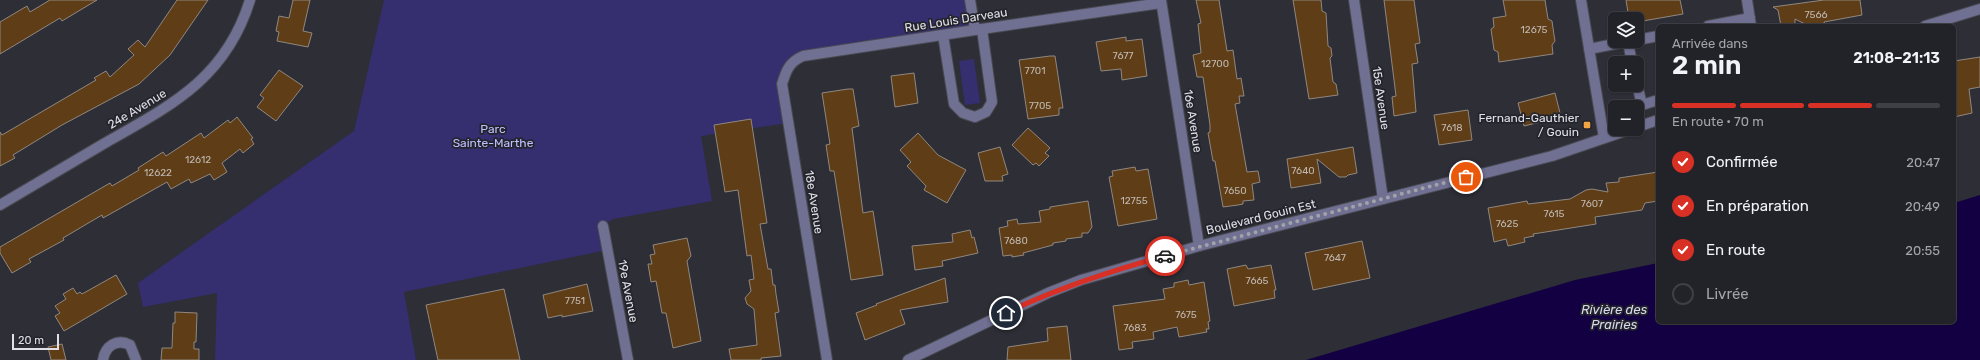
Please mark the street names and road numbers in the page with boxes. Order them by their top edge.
street label: Rue Louis Darveau [904,5,1008,35]
street label: 15e Avenue [1370,66,1392,131]
street label: 24e Avenue [105,86,169,132]
street label: 16e Avenue [1181,88,1205,154]
street label: 18e Avenue [802,169,826,235]
street label: Boulevard Gouin Est [1205,197,1318,237]
street label: 19e Avenue [615,258,641,324]

